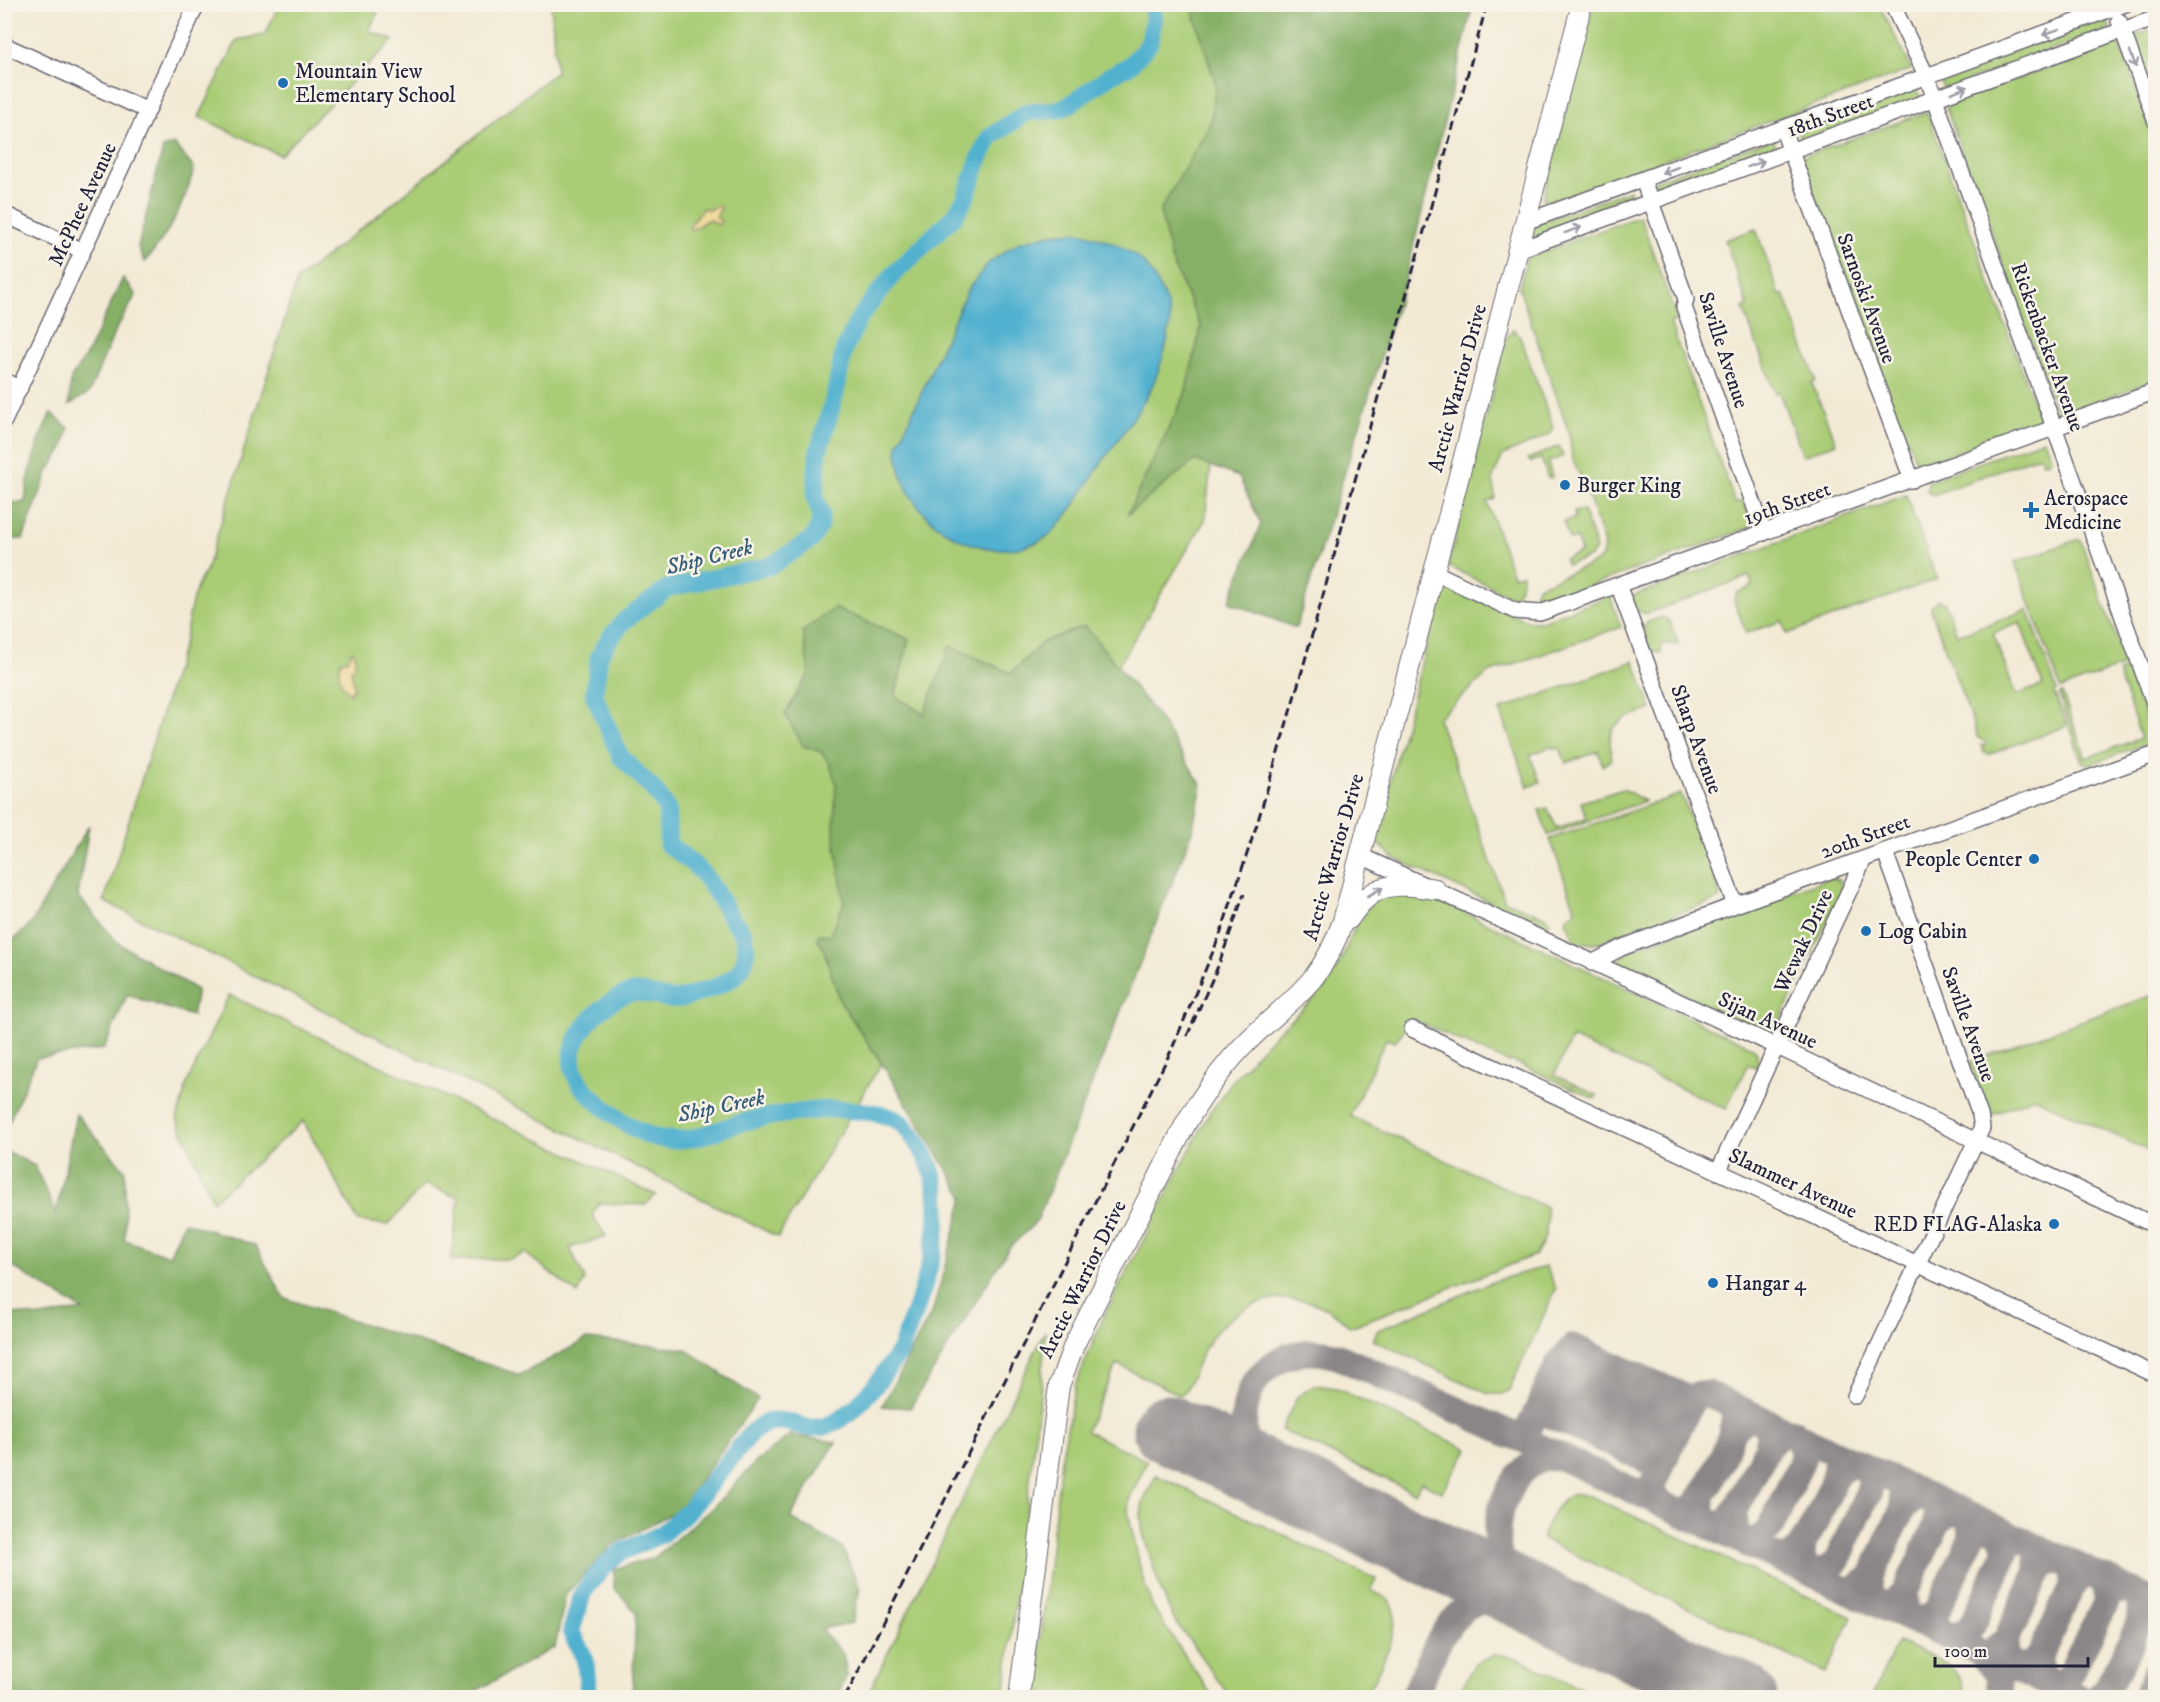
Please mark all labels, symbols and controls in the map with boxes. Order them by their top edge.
one-way arrow [2042,27,2061,38]
one-way arrow [2128,49,2139,68]
place label: Mountain View Elementary School [295,59,456,109]
marker: Mountain View Elementary School [276,76,290,90]
one-way arrow [1949,83,1968,94]
street label: 18th Street [1784,88,1877,144]
street label: McPhee Avenue [43,138,123,270]
one-way arrow [1746,157,1765,168]
one-way arrow [1661,166,1680,177]
one-way arrow [1563,223,1582,234]
street label: Sarnoski Avenue [1830,230,1902,367]
street label: Rickenbacker Avenue [2004,259,2090,436]
street label: Saville Avenue [1692,289,1754,412]
street label: Arctic Warrior Drive [1423,301,1493,475]
place label: Burger King [1577,473,1682,499]
street label: 19th Street [1741,476,1834,532]
marker: Burger King [1558,478,1572,492]
place label: Aerospace Medicine [2044,486,2129,536]
marker: Aerospace Medicine [2022,501,2040,519]
water label: Ship Creek [662,533,756,581]
street label: Sharp Avenue [1664,681,1728,798]
street label: Arctic Warrior Drive [1298,770,1370,944]
street label: 20th Street [1817,809,1914,865]
place label: People Center [1905,847,2022,873]
marker: People Center [2027,852,2041,866]
street label: Wewak Drive [1768,885,1839,998]
one-way arrow [1366,886,1383,898]
place label: Log Cabin [1878,919,1967,945]
marker: Log Cabin [1859,924,1873,938]
street label: Saville Avenue [1935,963,2001,1086]
street label: Sijan Avenue [1714,987,1822,1055]
water label: Ship Creek [674,1084,768,1129]
street label: Slammer Avenue [1724,1143,1861,1225]
street label: Arctic Warrior Drive [1033,1196,1133,1363]
place label: RED FLAG-Alaska [1873,1212,2042,1238]
marker: RED FLAG-Alaska [2047,1217,2061,1231]
place label: Hangar 4 [1725,1271,1807,1297]
marker: Hangar 4 [1706,1276,1720,1290]
scale bar [1935,1630,2088,1668]
text: 100 m [1944,1641,1987,1663]

